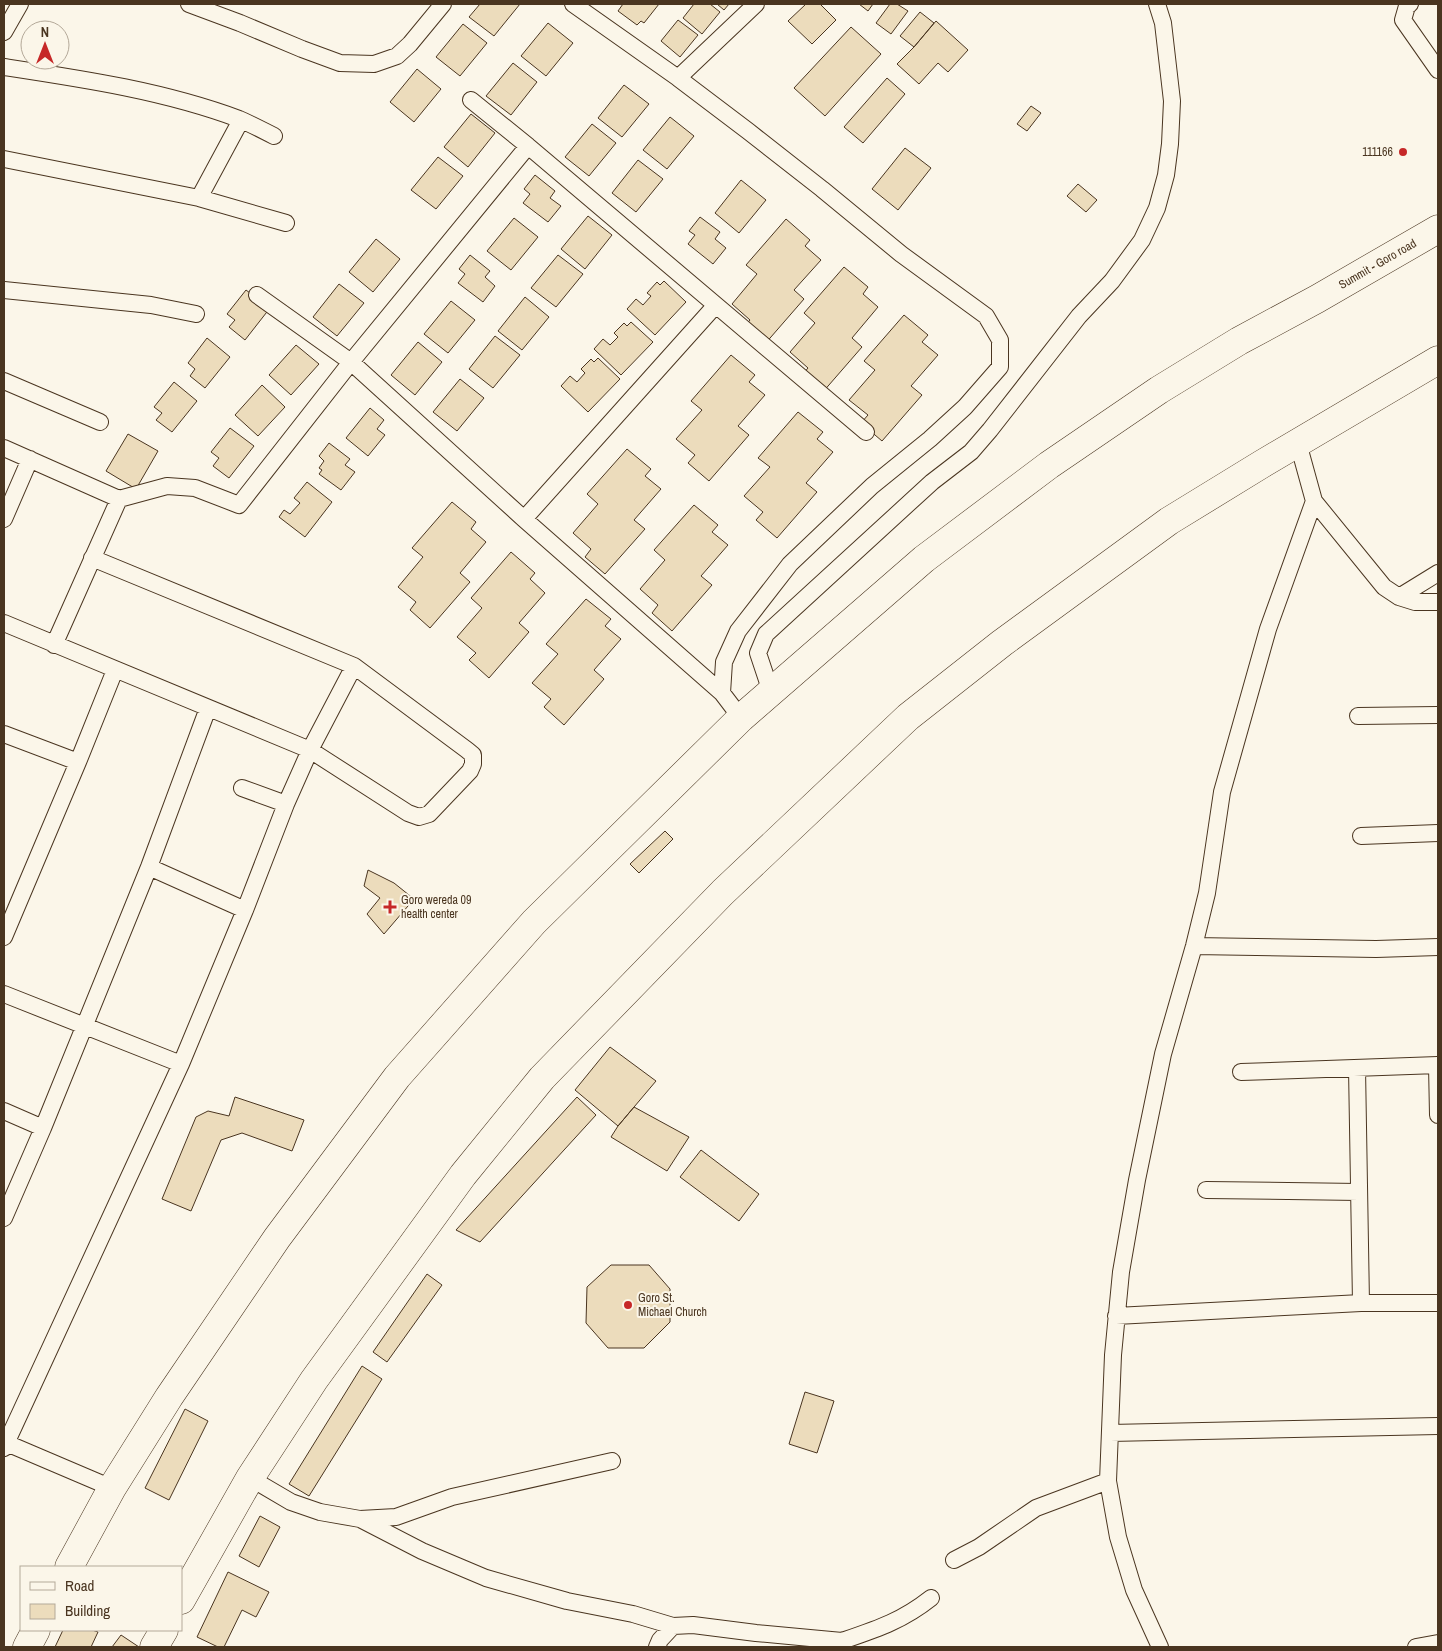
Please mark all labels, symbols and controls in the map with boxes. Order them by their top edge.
north arrow [20,20,70,70]
text: N [41,23,49,41]
place label: 111166 [1362,144,1393,160]
marker: 111166 [1397,146,1409,158]
street label: Summit - Goro road [1336,235,1419,293]
place label: Goro wereda 09 health center [401,892,472,922]
marker: Goro wereda 09 health center [383,900,397,914]
place label: Goro St. Michael Church [638,1290,707,1320]
marker: Goro St. Michael Church [622,1299,634,1311]
legend [20,1566,182,1631]
text: Road [65,1575,94,1596]
text: Building [65,1600,110,1621]

